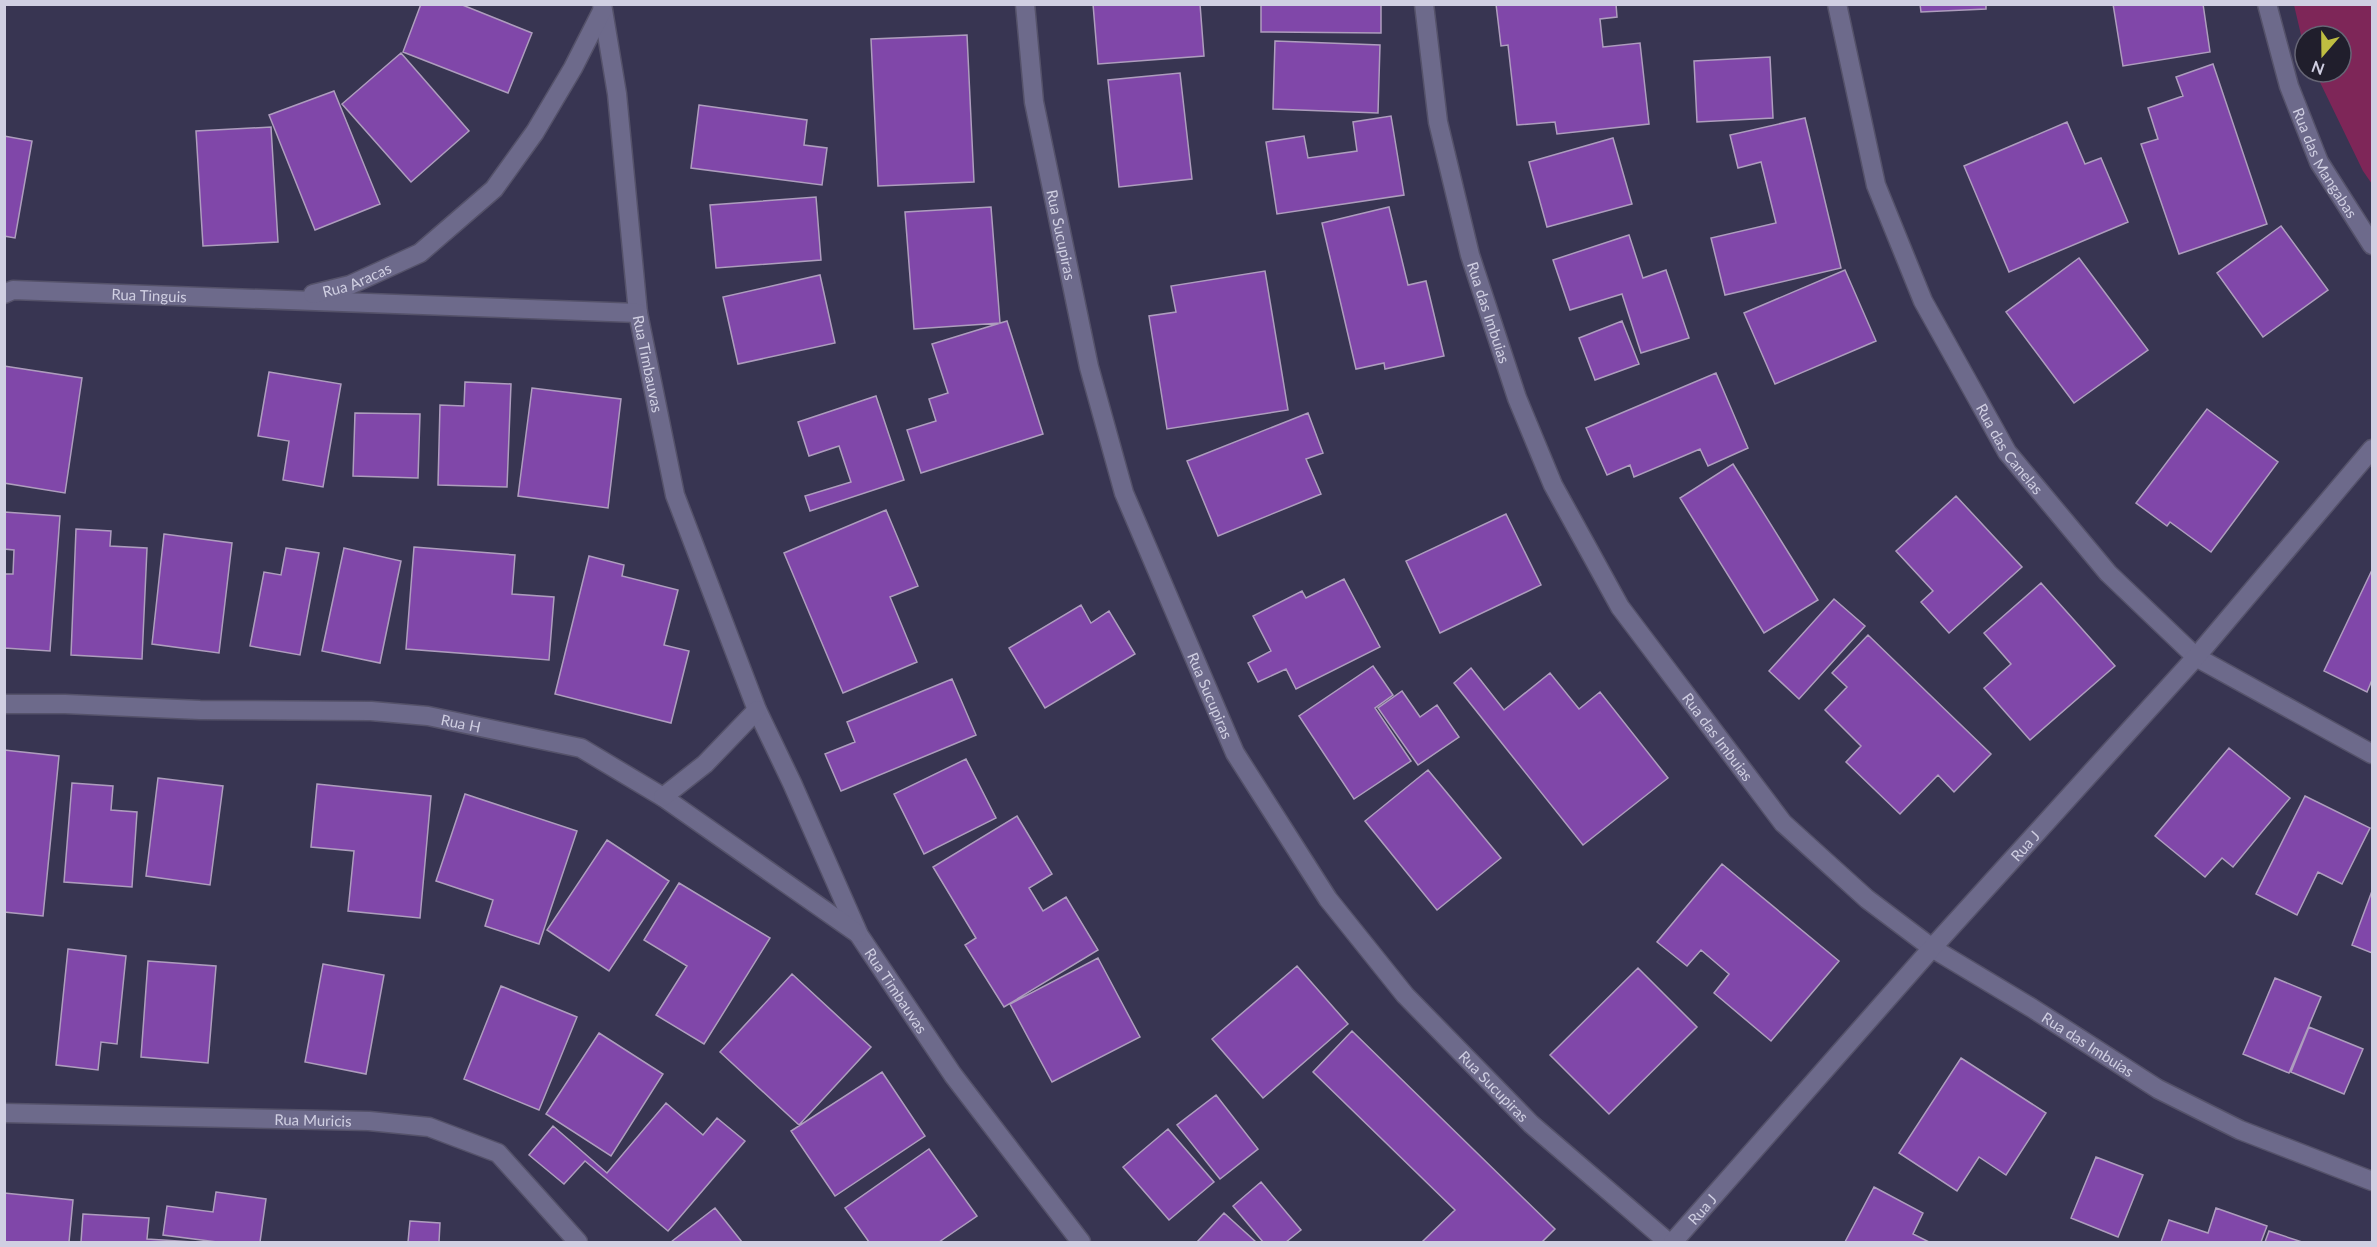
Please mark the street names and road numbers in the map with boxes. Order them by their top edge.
street label: Rua das Mangabas [2289,105,2361,221]
street label: Rua Sucupiras [1043,188,1080,282]
street label: Rua Aracas [320,258,394,300]
street label: Rua das Imbuias [1464,259,1514,365]
street label: Rua Tinguis [111,285,187,305]
street label: Rua Timbauvas [630,313,667,414]
street label: Rua das Canelas [1973,400,2047,498]
street label: Rua Sucupiras [1184,650,1237,741]
street label: Rua das Imbuias [1679,689,1757,784]
street label: Rua H [439,710,482,736]
street label: Rua J [2007,827,2043,865]
street label: Rua Timbauvas [861,944,931,1037]
street label: Rua das Imbuias [2039,1008,2137,1080]
street label: Rua Sucupiras [1455,1047,1533,1125]
street label: Rua Muricis [274,1110,352,1130]
street label: Rua J [1684,1190,1720,1228]

